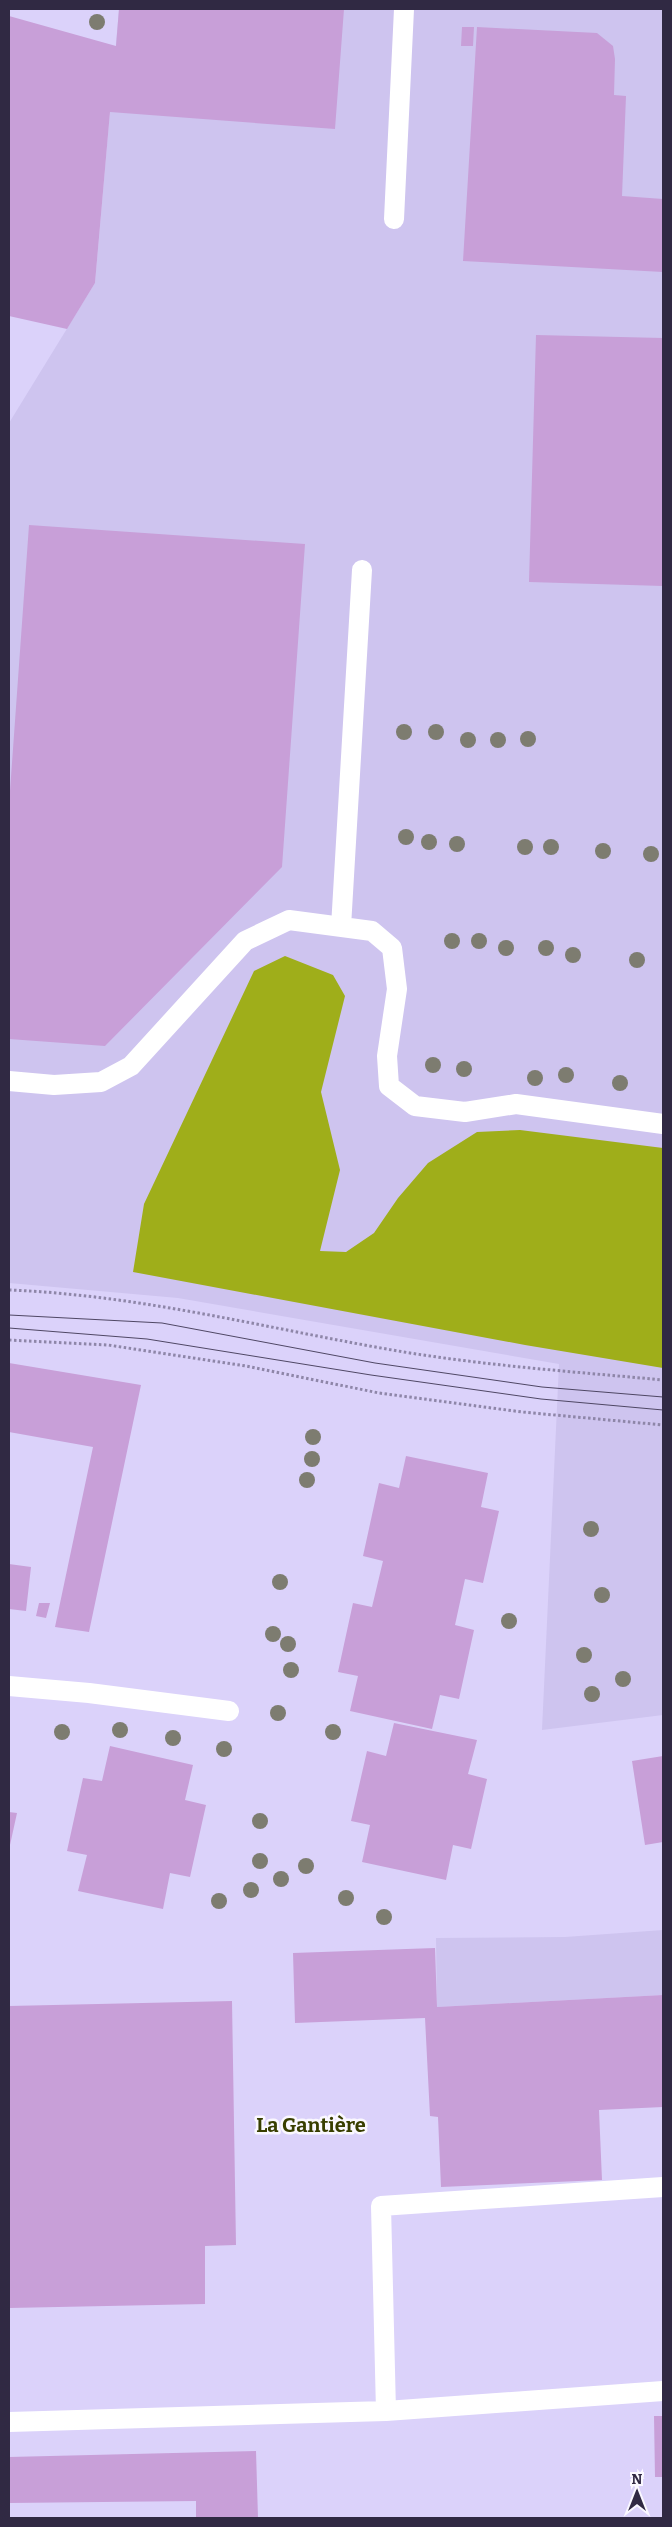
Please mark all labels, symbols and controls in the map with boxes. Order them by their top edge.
district label: La Gantière [256,2113,366,2137]
north arrow [612,2467,662,2517]
text: N [632,2471,643,2488]

